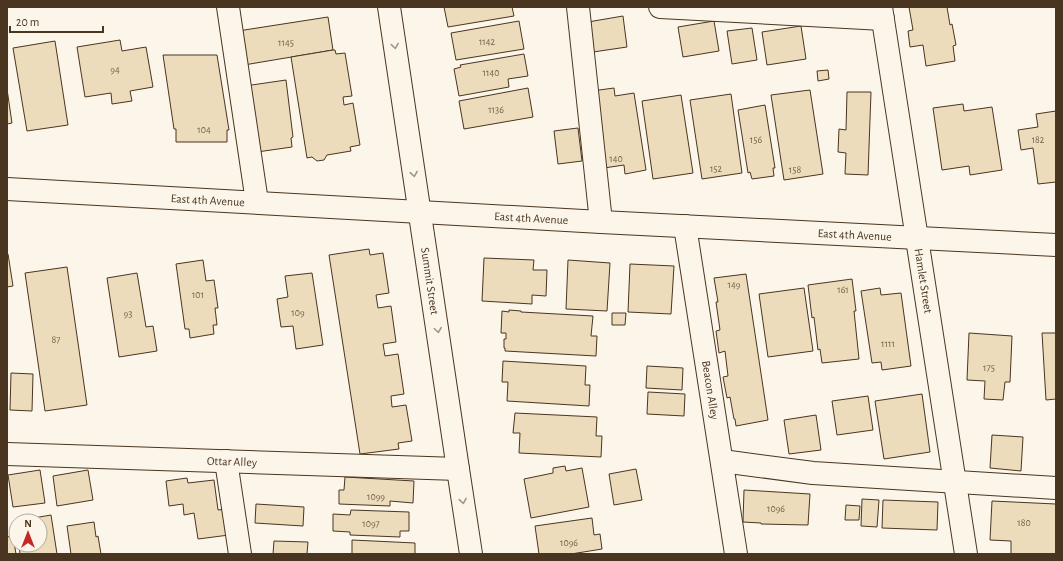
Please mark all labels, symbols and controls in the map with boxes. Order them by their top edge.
scale bar [10,8,103,34]
text: 20 m [16,16,39,28]
house number: 1142 [479,37,496,47]
house number: 1145 [278,38,294,48]
one-way arrow [390,42,399,49]
house number: 94 [110,65,120,75]
house number: 1140 [483,68,499,78]
house number: 1136 [488,105,504,115]
house number: 104 [197,125,211,135]
house number: 156 [750,135,762,145]
house number: 182 [1032,135,1045,145]
house number: 140 [609,154,623,164]
house number: 152 [710,164,723,174]
house number: 158 [789,165,801,175]
one-way arrow [410,171,418,177]
street label: East 4th Avenue [170,192,245,208]
street label: East 4th Avenue [494,210,569,226]
street label: East 4th Avenue [817,227,892,243]
street label: Summit Street [419,247,441,316]
street label: Hamlet Street [913,247,935,314]
house number: 149 [728,280,741,290]
house number: 161 [837,285,849,295]
house number: 101 [192,290,204,300]
house number: 109 [291,308,305,318]
house number: 93 [124,309,132,319]
one-way arrow [433,327,441,333]
house number: 87 [52,335,60,345]
house number: 1111 [881,339,895,349]
street label: Beacon Alley [700,360,721,421]
house number: 175 [983,363,995,373]
street label: Ottar Alley [207,455,257,469]
house number: 1099 [367,492,385,502]
one-way arrow [458,497,467,504]
house number: 1096 [767,504,785,514]
north arrow [8,513,48,553]
text: N [24,518,32,529]
house number: 180 [1017,518,1031,528]
house number: 1097 [362,519,380,529]
house number: 1096 [560,538,578,548]

